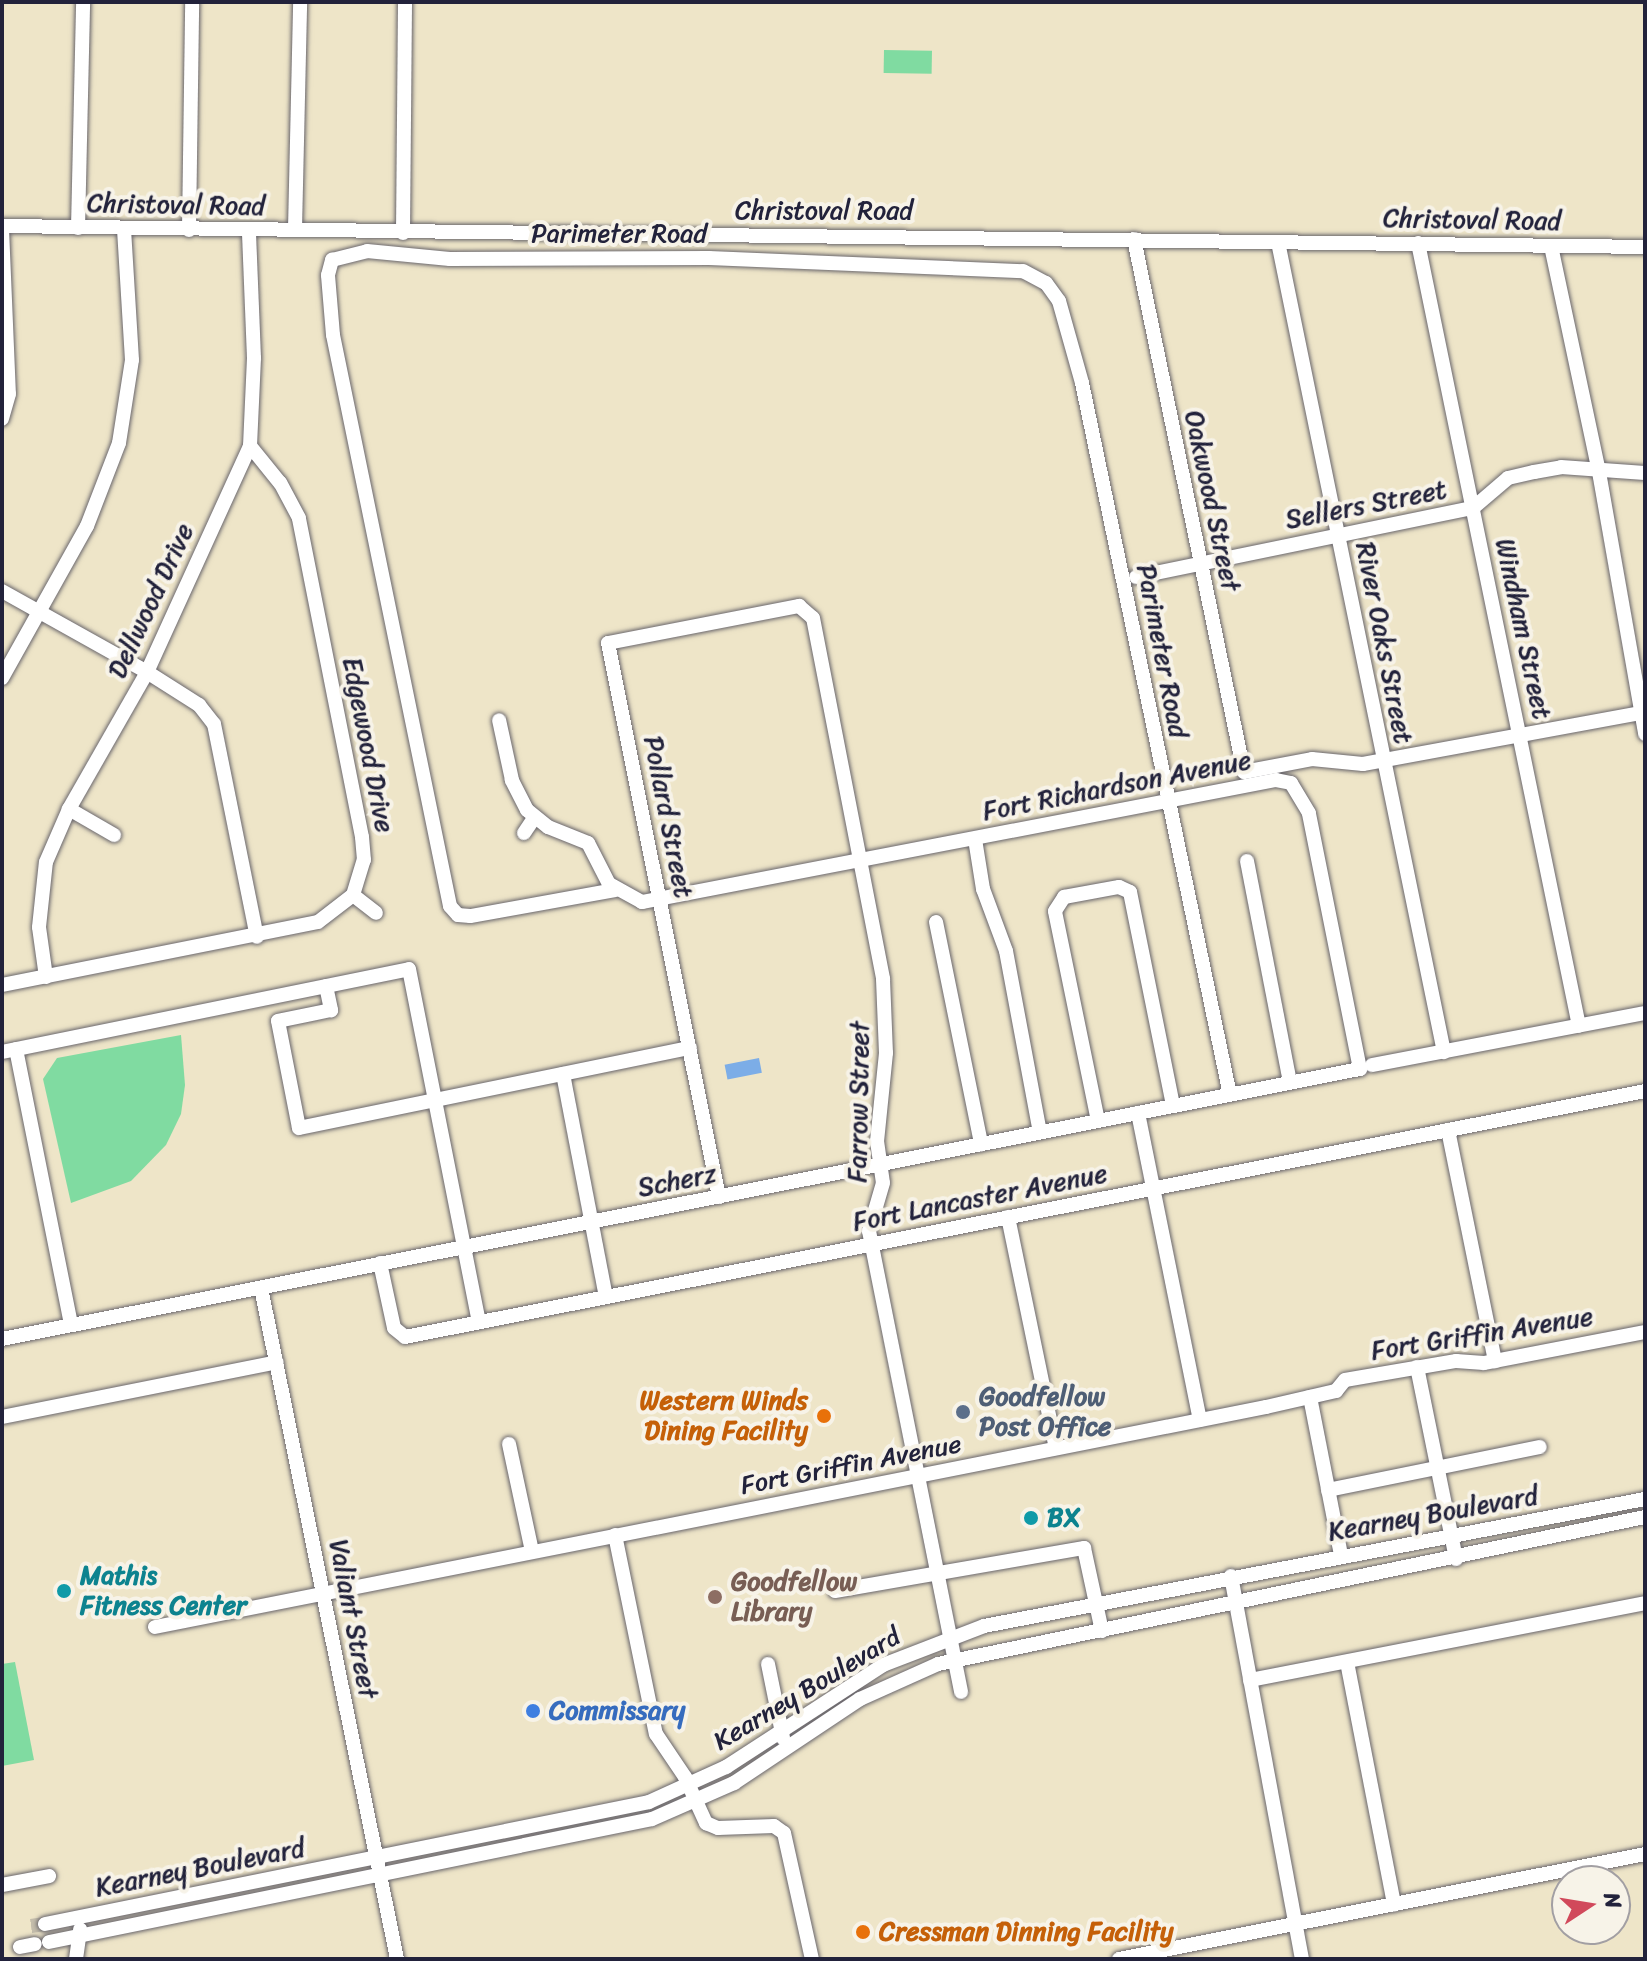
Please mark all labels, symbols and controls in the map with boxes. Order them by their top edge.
street label: Christoval Road [87,188,265,222]
street label: Christoval Road [735,195,913,227]
street label: Christoval Road [1383,203,1561,237]
street label: Parimeter Road [531,218,707,250]
street label: Oakwood Street [1178,408,1246,594]
street label: Sellers Street [1283,474,1449,536]
street label: Dellwood Drive [102,519,200,683]
street label: Windham Street [1489,536,1557,722]
street label: River Oaks Street [1349,540,1419,746]
street label: Parimeter Road [1130,562,1194,740]
street label: Edgewood Drive [336,655,400,835]
street label: Pollard Street [637,734,699,900]
street label: Fort Richardson Avenue [981,745,1253,827]
street label: Farrow Street [842,1021,876,1183]
street label: Scherz [635,1158,719,1204]
street label: Fort Lancaster Avenue [851,1158,1109,1238]
street label: Fort Griffin Avenue [1369,1301,1595,1367]
place label: Goodfellow Post Office [979,1381,1111,1442]
place label: Western Winds Dining Facility [641,1385,808,1446]
marker: Goodfellow Post Office [954,1403,972,1421]
marker: Western Winds Dining Facility [815,1407,833,1425]
street label: Fort Griffin Avenue [738,1428,964,1502]
street label: Kearney Boulevard [1326,1480,1540,1548]
place label: BX [1047,1502,1081,1534]
marker: BX [1022,1509,1040,1527]
street label: Valiant Street [322,1537,384,1701]
place label: Mathis Fitness Center [80,1560,248,1622]
place label: Goodfellow Library [731,1566,857,1628]
marker: Mathis Fitness Center [55,1582,73,1600]
marker: Goodfellow Library [706,1588,724,1606]
street label: Kearney Boulevard [708,1621,906,1757]
place label: Commissary [549,1695,685,1727]
marker: Commissary [524,1702,542,1720]
street label: Kearney Boulevard [93,1832,307,1904]
north arrow [1551,1865,1631,1945]
text: N [1592,1889,1634,1912]
place label: Cressman Dinning Facility [879,1916,1174,1948]
marker: Cressman Dinning Facility [854,1923,872,1941]

